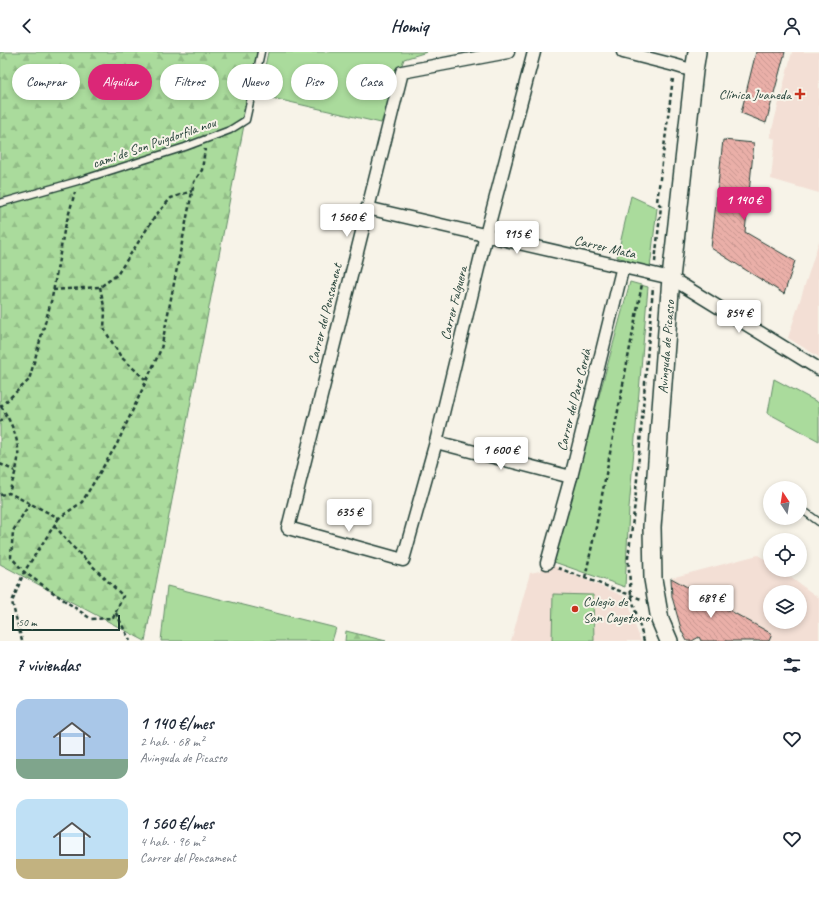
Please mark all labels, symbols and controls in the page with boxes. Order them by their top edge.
icon: back [16,15,38,37]
text: Homiq [391,15,428,37]
icon: person [781,15,803,37]
chip: Comprar [12,64,80,100]
chip: Alquilar [88,64,152,100]
chip: Filtros [160,64,219,100]
chip: Nuevo [227,64,283,100]
chip: Piso [291,64,338,100]
chip: Casa [346,64,397,100]
place label: Clínica Juaneda [719,86,792,103]
marker: Clínica Juaneda [794,88,806,100]
street label: camí de Son Puigdorfila nou [90,114,219,172]
pin: 1 140 € [707,187,781,221]
text: 1 140 € [726,192,762,208]
pin: 1 560 € [310,204,384,238]
text: 1 560 € [329,209,365,225]
pin: 915 € [489,221,545,255]
text: 915 € [504,226,530,242]
street label: Carrer Mata [573,232,638,262]
street label: Carrer del Pensament [304,261,346,366]
street label: Carrer Falguera [437,263,472,342]
street label: Avinguda de Picasso [654,299,678,394]
pin: 854 € [711,300,767,334]
text: 854 € [726,305,752,321]
street label: Carrer del Pare Cerdà [553,346,595,453]
pin: 1 600 € [464,437,538,471]
text: 1 600 € [483,442,519,458]
north arrow [763,481,807,525]
map controls [763,481,807,629]
pin: 635 € [321,499,377,533]
text: 635 € [336,504,362,520]
button: locate [763,533,807,577]
pin: 689 € [683,585,739,619]
button: layers [763,585,807,629]
text: 689 € [698,590,724,606]
place label: Colegio de San Cayetano [583,593,651,626]
marker: Colegio de San Cayetano [570,604,580,614]
scale bar [12,613,120,632]
text: 50 m [18,615,37,629]
icon: filters [781,654,803,676]
text: 7 viviendas [16,655,80,676]
text: 1 140 €/mes [140,713,213,734]
icon: home [48,715,96,763]
icon: heart [781,728,803,750]
text: 2 hab. · 68 m² [140,734,204,750]
text: Avinguda de Picasso [140,750,227,766]
text: 1 560 €/mes [140,813,213,834]
icon: home [48,815,96,863]
icon: heart [781,828,803,850]
text: 4 hab. · 96 m² [140,834,204,850]
text: Carrer del Pensament [140,850,236,866]

